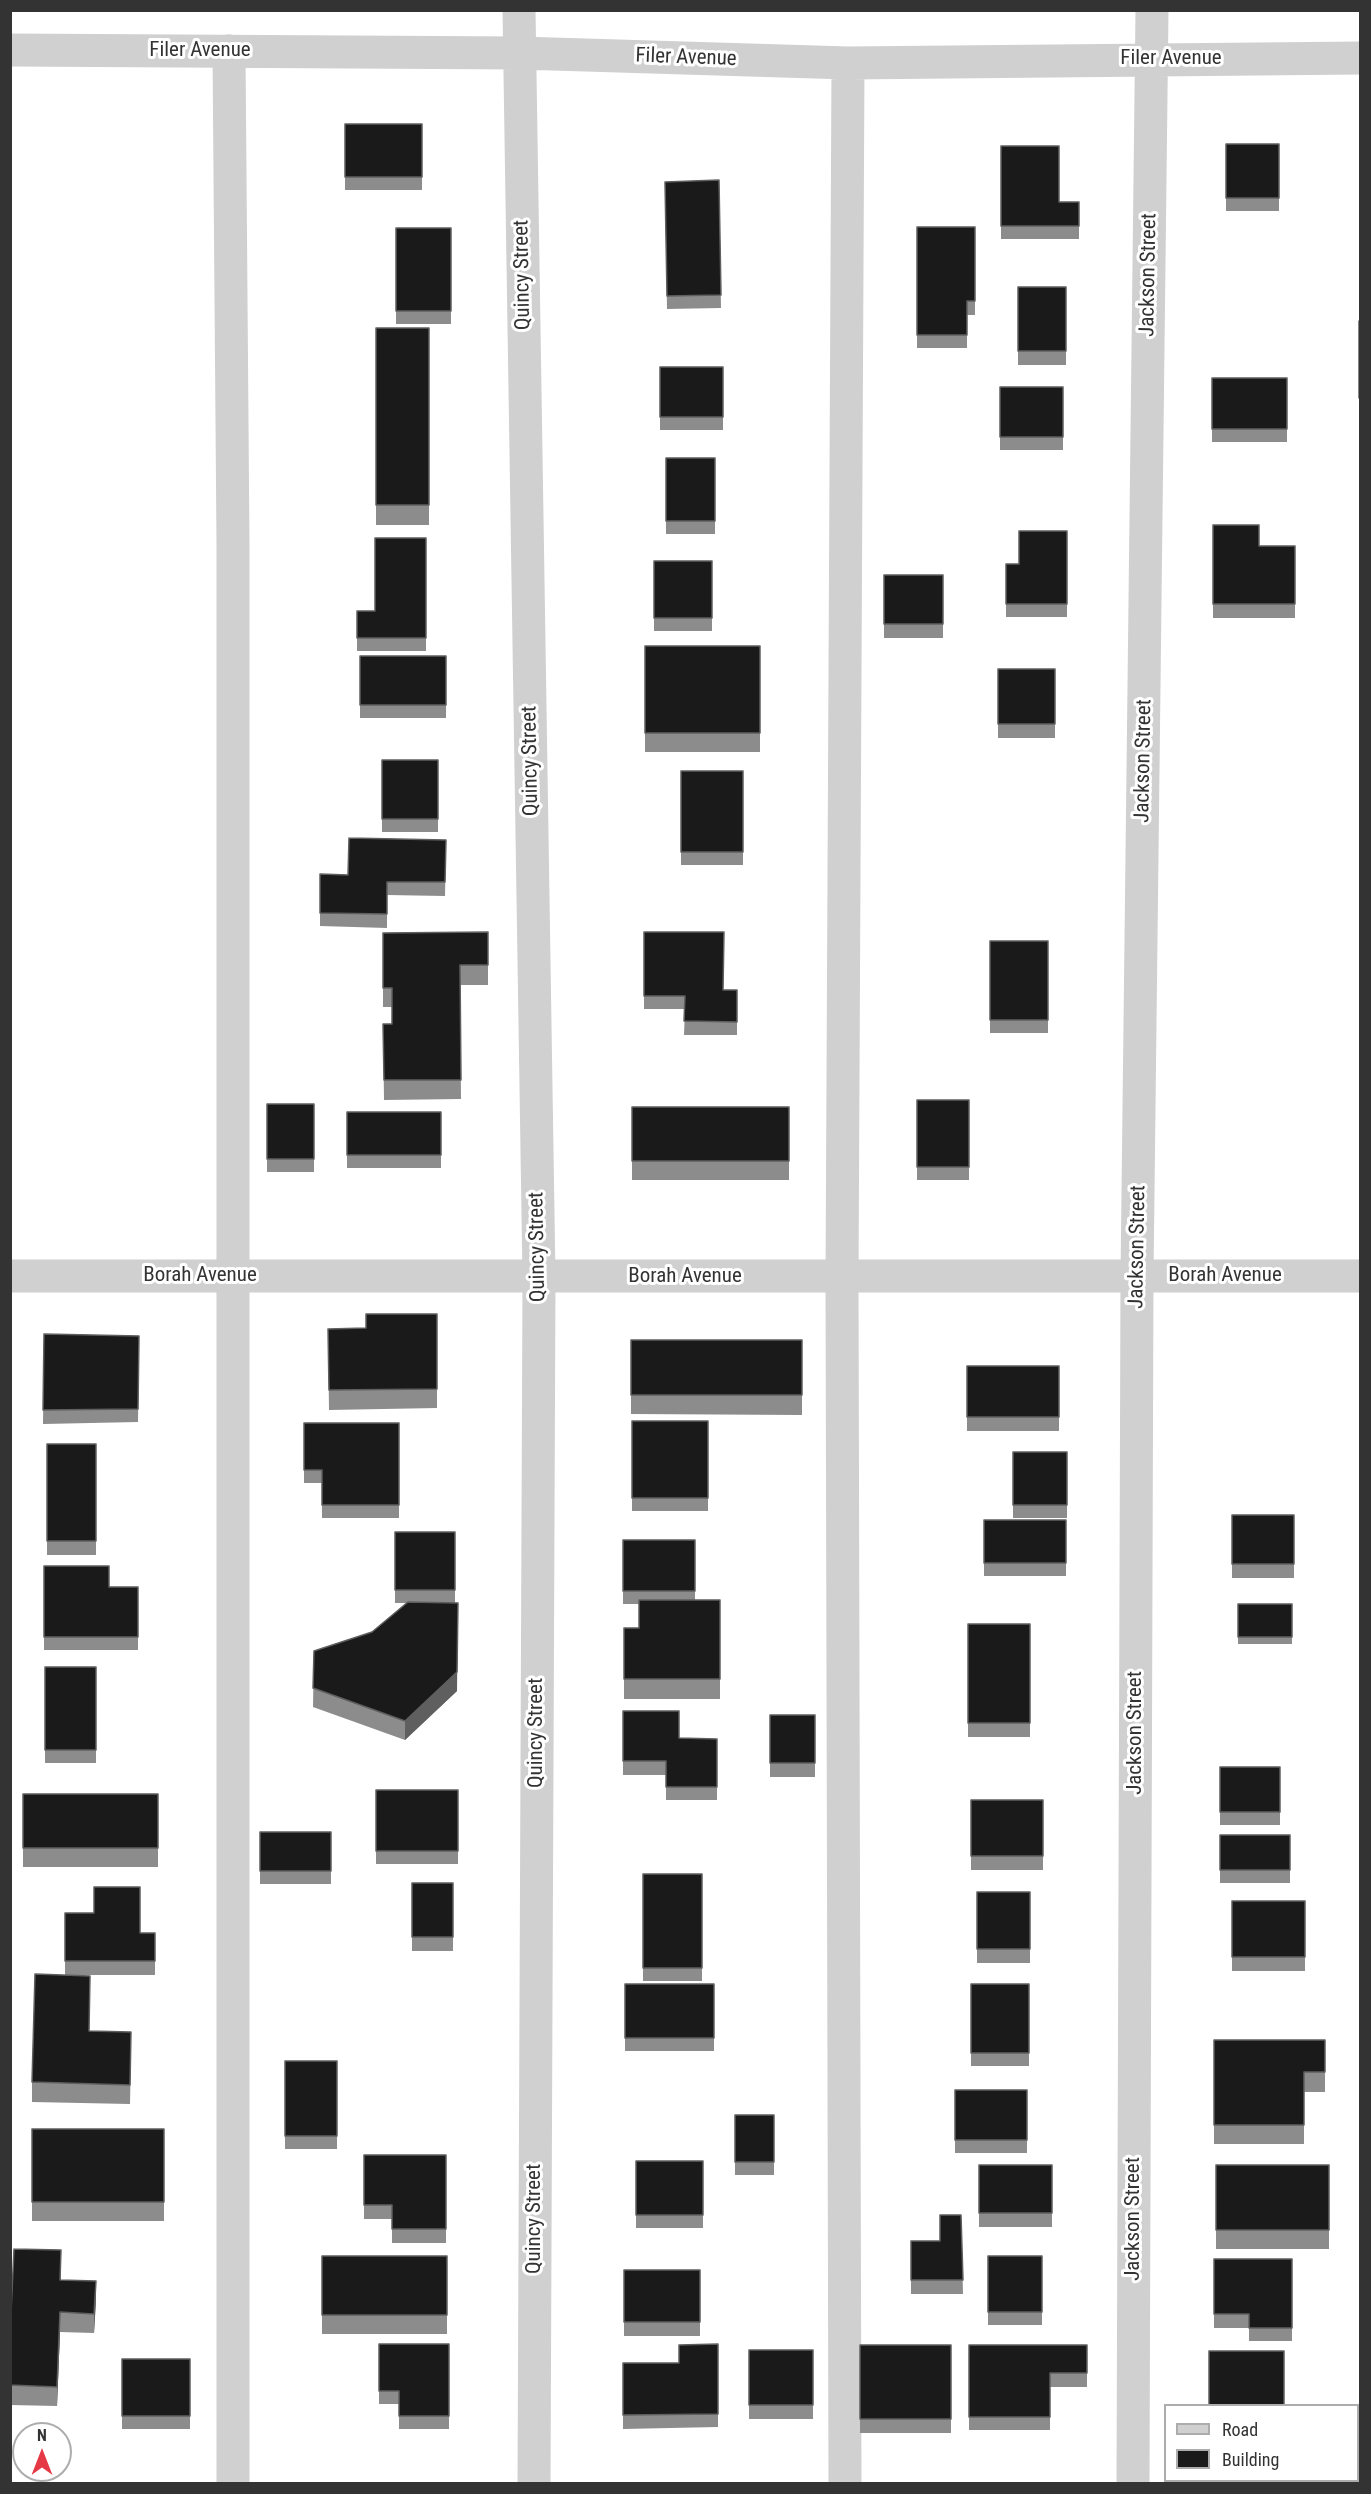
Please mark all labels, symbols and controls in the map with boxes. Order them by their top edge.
street label: Filer Avenue [149,38,251,64]
street label: Filer Avenue [635,44,737,72]
street label: Filer Avenue [1120,46,1222,72]
street label: Jackson Street [1135,213,1163,337]
street label: Quincy Street [509,220,537,330]
street label: Jackson Street [1130,699,1158,823]
street label: Quincy Street [517,706,545,816]
street label: Jackson Street [1124,1185,1152,1309]
street label: Quincy Street [524,1192,552,1302]
street label: Borah Avenue [143,1263,257,1289]
street label: Borah Avenue [1168,1263,1282,1289]
street label: Borah Avenue [628,1264,742,1290]
street label: Jackson Street [1123,1671,1149,1795]
street label: Quincy Street [524,1678,550,1788]
street label: Jackson Street [1121,2157,1147,2281]
street label: Quincy Street [522,2164,548,2274]
legend [1164,2404,1359,2482]
text: Road [1222,2419,1258,2440]
north arrow [12,2422,72,2482]
text: N [37,2426,47,2445]
text: Building [1222,2449,1279,2470]

